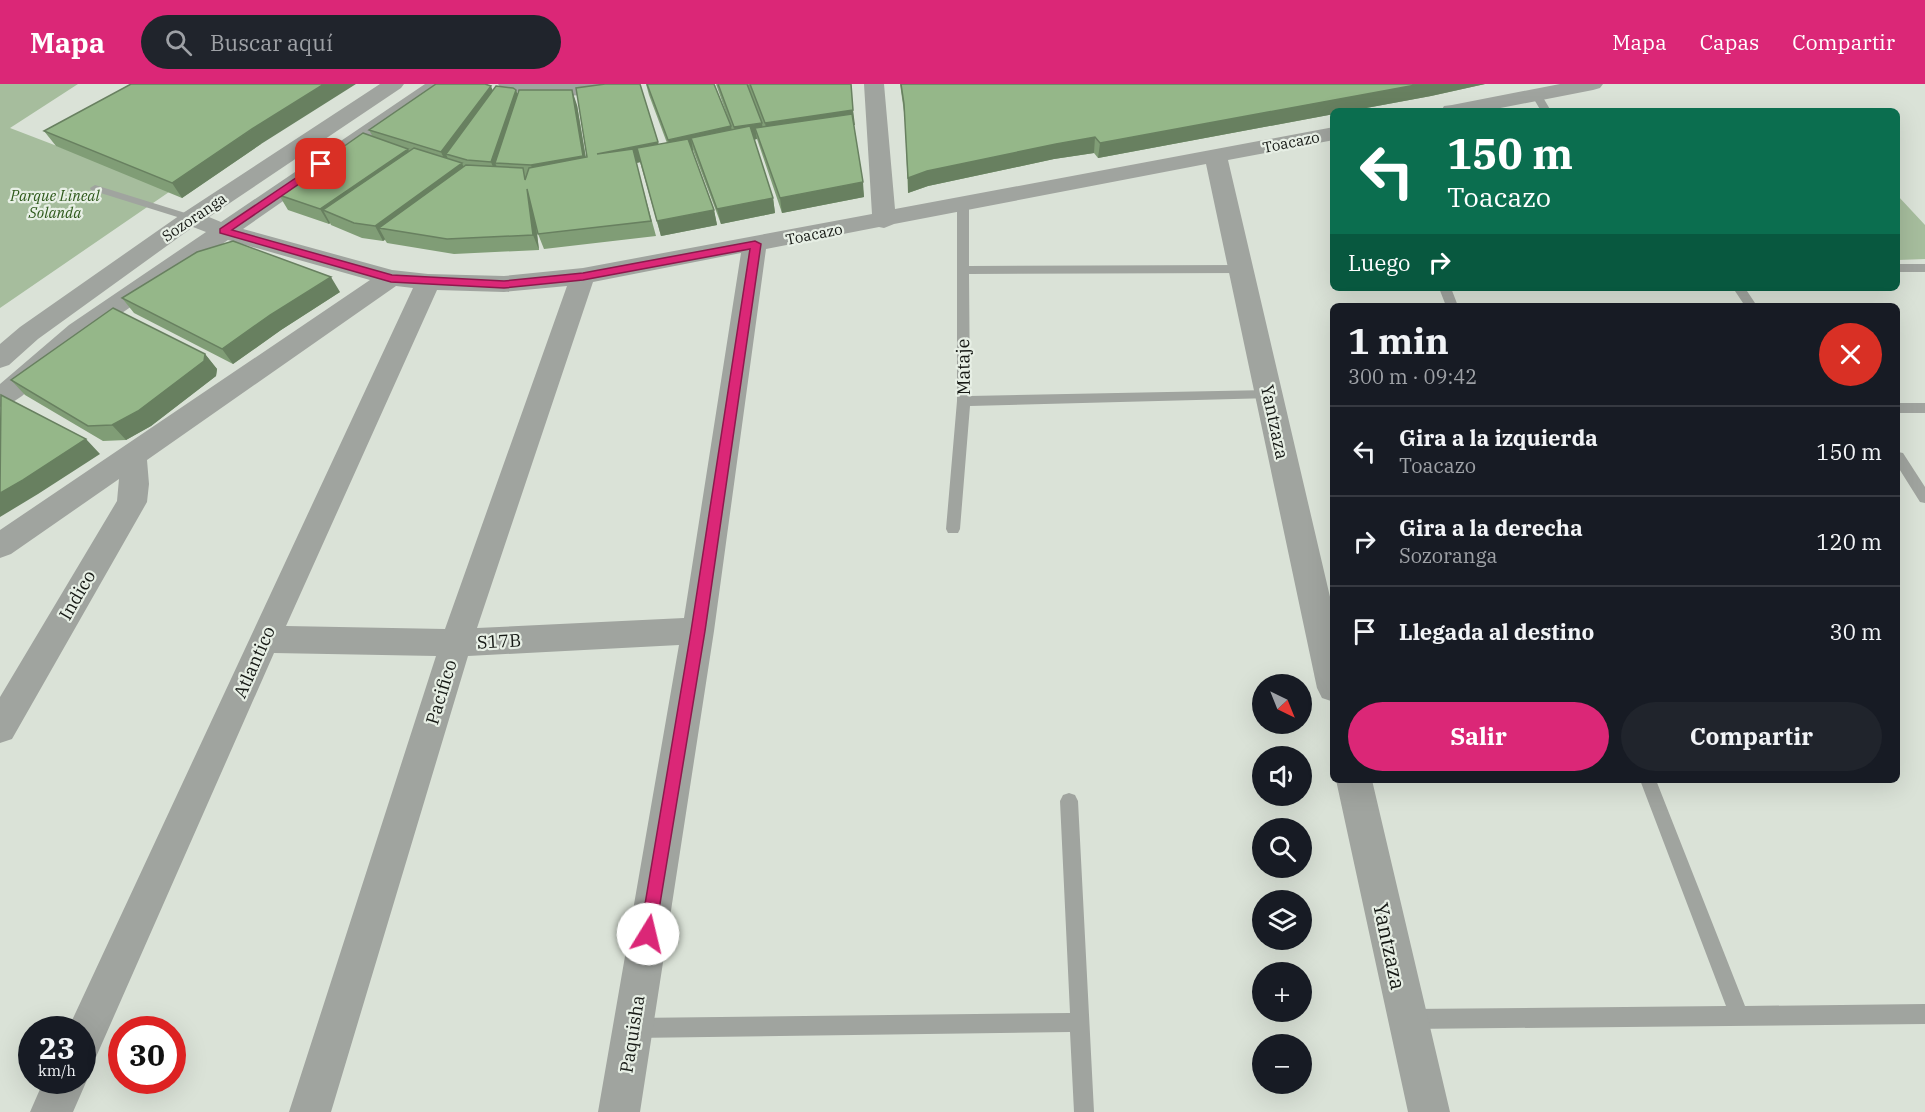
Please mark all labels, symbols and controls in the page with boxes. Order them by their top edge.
search box [141,15,561,69]
text: Mapa [30,24,105,61]
icon: search [162,26,195,59]
text: Buscar aquí [210,28,333,57]
text: Mapa [1612,28,1667,56]
text: Capas [1700,28,1759,56]
text: Compartir [1792,28,1895,56]
text: 150 m [1447,126,1573,181]
street label: Toacazo [1261,127,1321,157]
icon: left [1348,132,1426,210]
pin [295,138,346,189]
icon: arrive [304,147,337,180]
text: Toacazo [1447,179,1551,214]
park label: Parque Lineal Solanda [9,186,100,222]
street label: Sozoranga [158,188,230,246]
street label: Toacazo [784,219,844,249]
icon: right [1423,246,1456,279]
text: Luego [1348,248,1411,277]
text: 1 min [1348,317,1449,364]
button: close [1819,323,1882,386]
street label: Mataje [951,338,975,396]
text: 300 m · 09:42 [1348,363,1477,390]
street label: Yantzaza [1256,383,1294,462]
text: Gira a la izquierda [1399,423,1598,452]
icon: left [1348,435,1381,468]
text: 150 m [1816,437,1882,466]
text: Toacazo [1399,452,1476,479]
text: Gira a la derecha [1399,513,1583,542]
icon: right [1348,525,1381,558]
text: 120 m [1816,527,1882,556]
text: Sozoranga [1399,542,1497,569]
street label: Indico [54,566,100,624]
icon: arrive [1348,615,1381,648]
text: Llegada al destino [1399,617,1594,646]
text: 30 m [1830,617,1882,646]
street label: Atlantico [228,622,280,702]
street label: S17B [476,628,522,654]
street label: Pacifico [420,657,462,727]
north arrow [1252,674,1312,734]
map controls [1252,674,1312,1094]
button: Salir [1348,702,1609,771]
button: Compartir [1621,702,1882,771]
button: sound [1252,746,1312,806]
button: search [1252,818,1312,878]
button: layers [1252,890,1312,950]
street label: Yantzaza [1367,900,1413,992]
position arrow [616,902,680,966]
button: + [1252,962,1312,1022]
street label: Paquisha [615,993,650,1074]
speed limit sign: 30 [108,1016,186,1094]
text: 23 [39,1028,75,1067]
button: − [1252,1034,1312,1094]
text: km/h [38,1061,76,1080]

